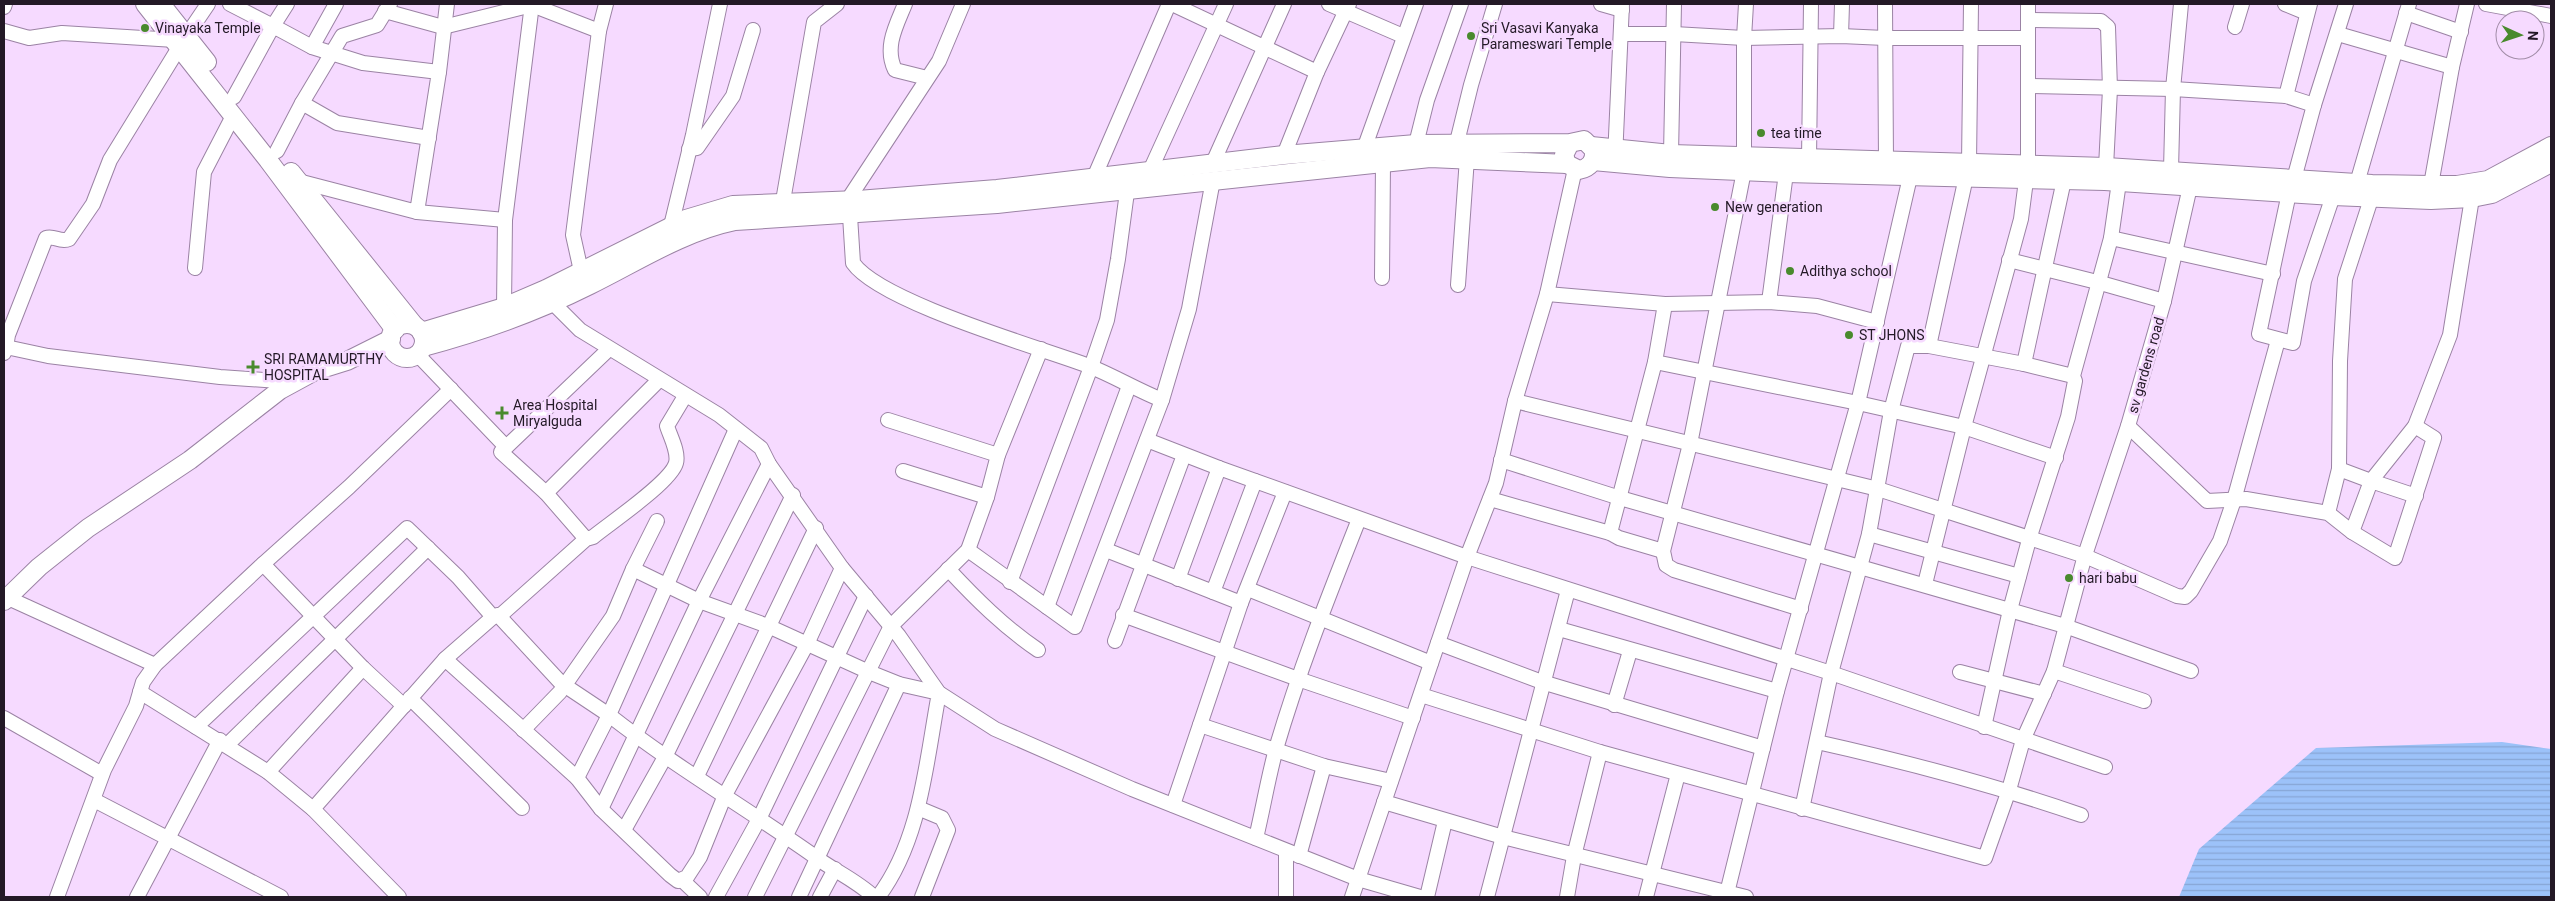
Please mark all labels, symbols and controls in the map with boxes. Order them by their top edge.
north arrow [2495,10,2545,60]
place label: Vinayaka Temple [155,20,261,36]
place label: Sri Vasavi Kanyaka Parameswari Temple [1481,20,1612,52]
marker: Vinayaka Temple [139,22,151,34]
marker: Sri Vasavi Kanyaka Parameswari Temple [1465,30,1477,42]
text: N [2525,30,2541,41]
place label: tea time [1771,125,1822,141]
marker: tea time [1755,127,1767,139]
place label: New generation [1725,199,1823,215]
marker: New generation [1709,201,1721,213]
place label: Adithya school [1800,263,1892,279]
marker: Adithya school [1784,265,1796,277]
street label: sv gardens road [2125,315,2167,415]
place label: ST JHONS [1859,327,1925,343]
marker: ST JHONS [1843,329,1855,341]
place label: SRI RAMAMURTHY HOSPITAL [264,351,384,383]
marker: SRI RAMAMURTHY HOSPITAL [246,360,260,374]
place label: Area Hospital Miryalguda [513,397,597,429]
marker: Area Hospital Miryalguda [495,406,509,420]
place label: hari babu [2079,570,2137,586]
marker: hari babu [2063,572,2075,584]

